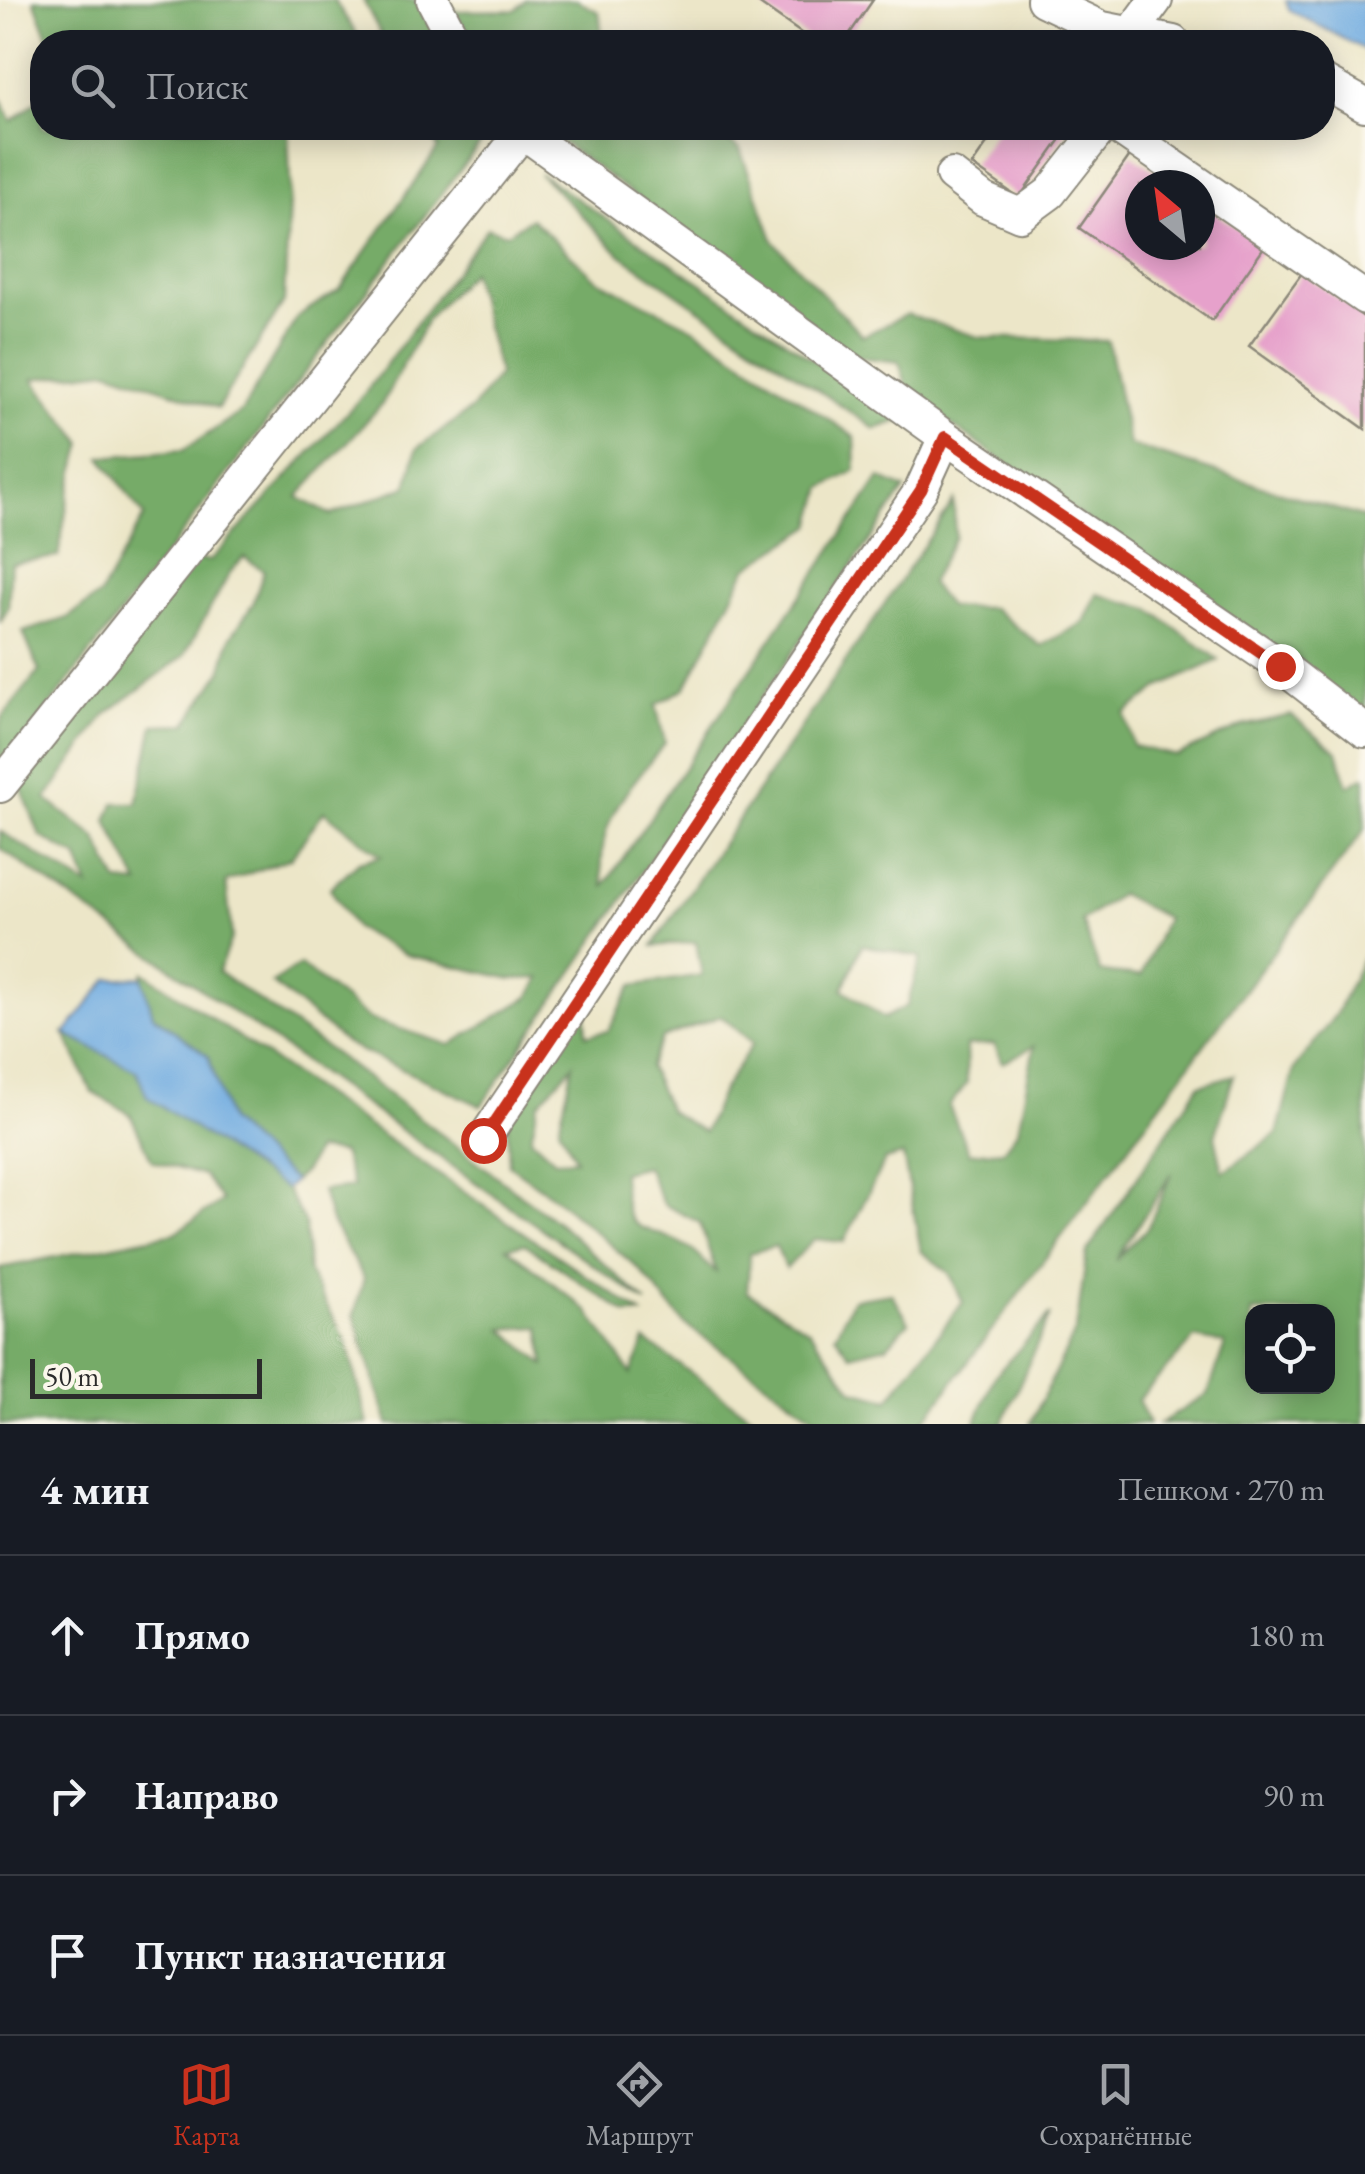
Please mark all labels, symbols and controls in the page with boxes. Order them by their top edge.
search box [30,30,1335,140]
icon: search [65,58,120,113]
text: Поиск [145,61,248,110]
north arrow [1125,170,1215,260]
route end [1258,644,1304,690]
route start [461,1118,507,1164]
map controls [1245,1304,1335,1394]
button: locate [1245,1304,1335,1394]
scale bar [30,1354,262,1398]
text: 50 m [45,1358,99,1394]
text: 4 мин [40,1462,149,1517]
text: Пешком · 270 m [1117,1468,1325,1510]
icon: ahead [40,1608,95,1663]
text: Прямо [135,1611,250,1660]
text: 180 m [1248,1614,1325,1656]
icon: right [40,1768,95,1823]
text: Направо [135,1771,278,1820]
text: 90 m [1263,1774,1325,1816]
icon: arrive [40,1928,95,1983]
text: Пункт назначения [135,1931,446,1980]
tab: Карта [173,2057,240,2153]
tab: Маршрут [586,2057,693,2153]
tab: Сохранённые [1039,2057,1192,2153]

